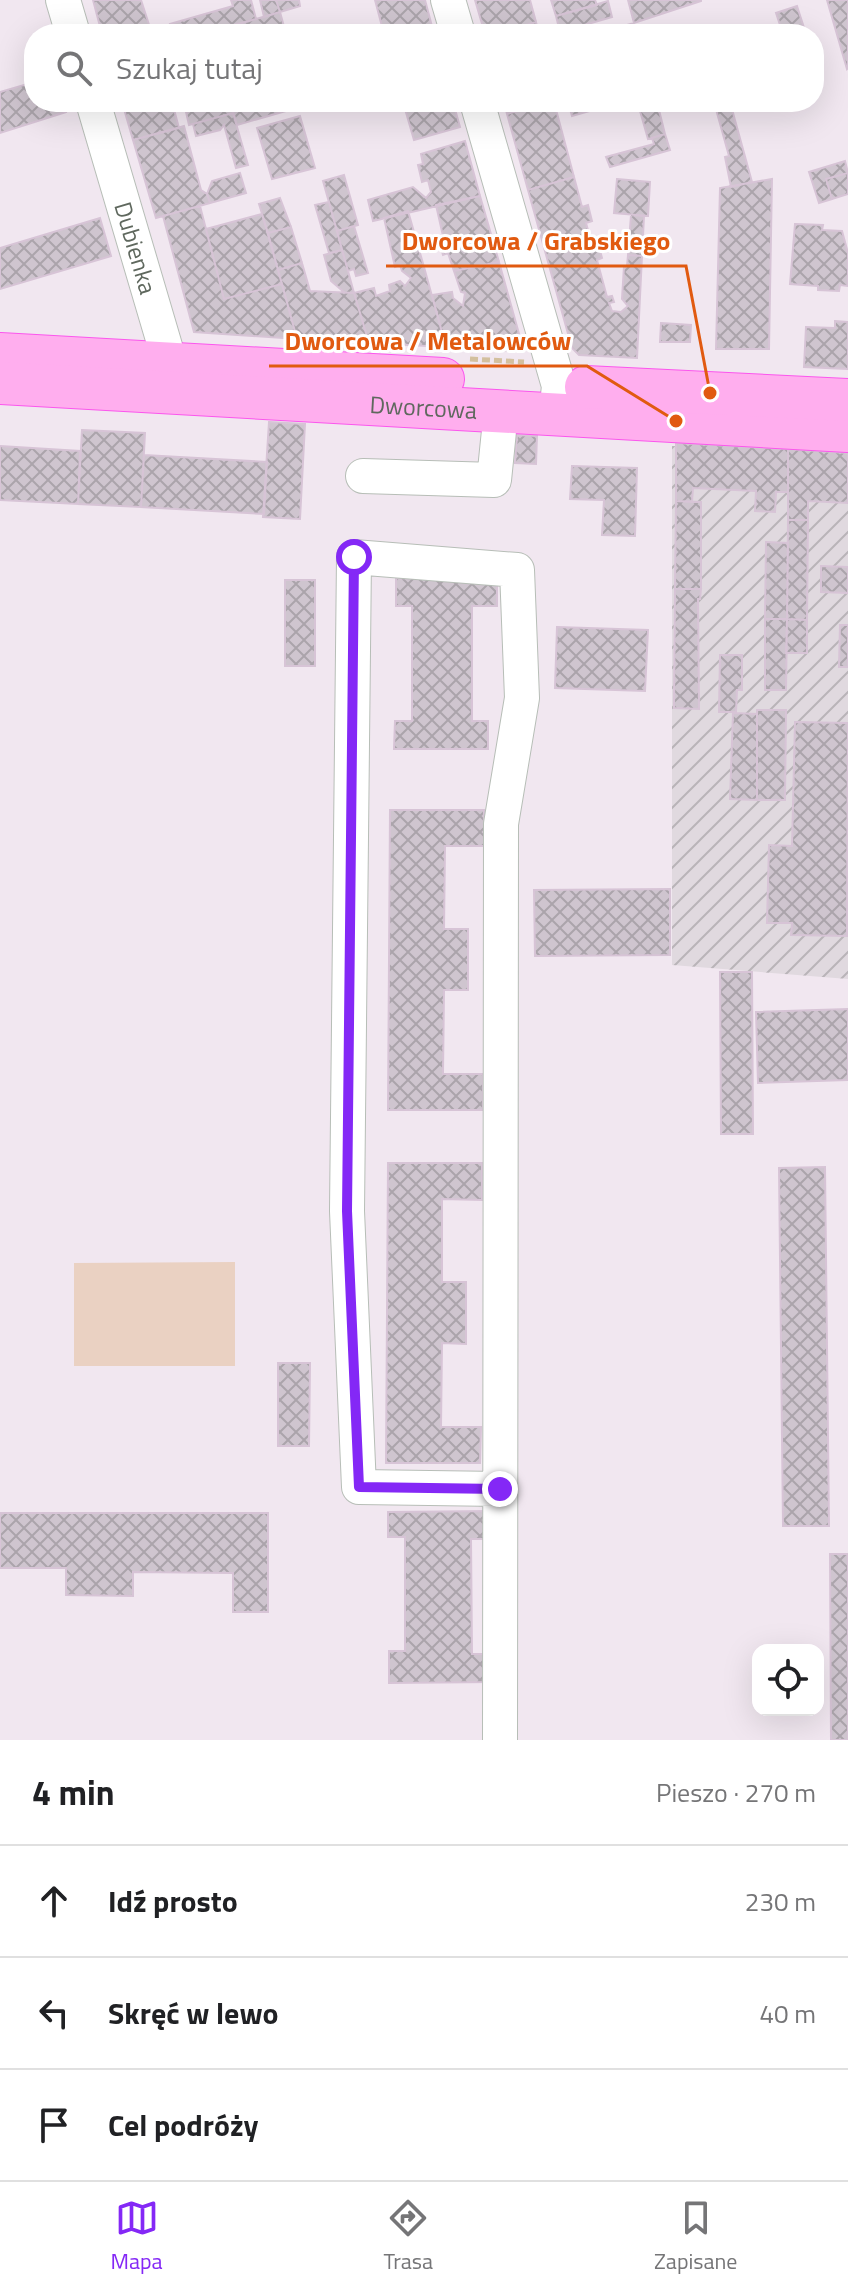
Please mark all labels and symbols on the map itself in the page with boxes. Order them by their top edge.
street label: Dubienka [105,197,167,298]
callout: Dworcowa / Grabskiego [386,216,686,266]
text: Dworcowa / Grabskiego [402,221,670,260]
callout: Dworcowa / Metalowców [269,316,587,366]
text: Dworcowa / Metalowców [285,321,571,360]
street label: Dworcowa [369,386,478,428]
route start [336,539,372,575]
route end [482,1471,518,1507]

